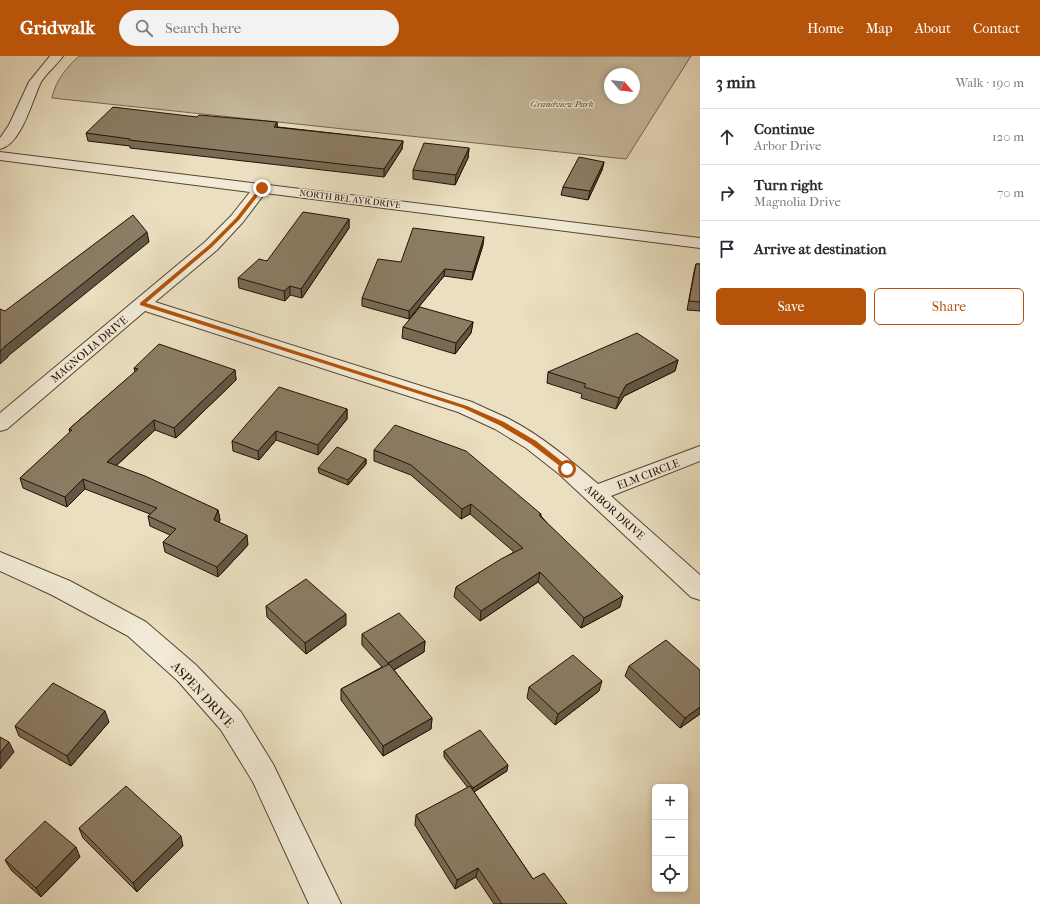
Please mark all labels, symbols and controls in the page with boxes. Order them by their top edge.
search box [119,10,399,46]
text: Gridwalk [20,17,95,39]
icon: search [133,17,155,39]
text: Search here [165,19,241,37]
text: Home [807,20,844,37]
text: Map [866,20,893,37]
text: About [915,20,951,37]
text: Contact [973,20,1020,37]
north arrow [604,68,640,104]
text: 3 min [716,72,756,92]
text: Walk · 190 m [955,75,1024,90]
park label: Grandview Park [530,99,594,109]
text: Continue [754,120,814,138]
icon: ahead [716,126,738,148]
text: 120 m [992,129,1024,144]
text: Arbor Drive [754,138,821,153]
text: Turn right [754,176,823,194]
route end [253,179,271,197]
icon: right [716,182,738,204]
text: 70 m [997,185,1024,200]
street label: NORTH BEL AYR DRIVE [299,188,402,210]
text: Magnolia Drive [754,194,841,209]
icon: arrive [716,238,738,260]
text: Arrive at destination [754,240,886,258]
button: Save [716,288,866,325]
button: Share [874,288,1024,325]
street label: MAGNOLIA DRIVE [48,313,131,385]
street label: ELM CIRCLE [615,456,682,492]
route start [558,460,576,478]
street label: ARBOR DRIVE [581,482,647,543]
street label: ASPEN DRIVE [168,658,237,730]
map controls [652,784,688,892]
button: + [652,784,688,820]
button: − [652,820,688,856]
button: locate [652,856,688,892]

